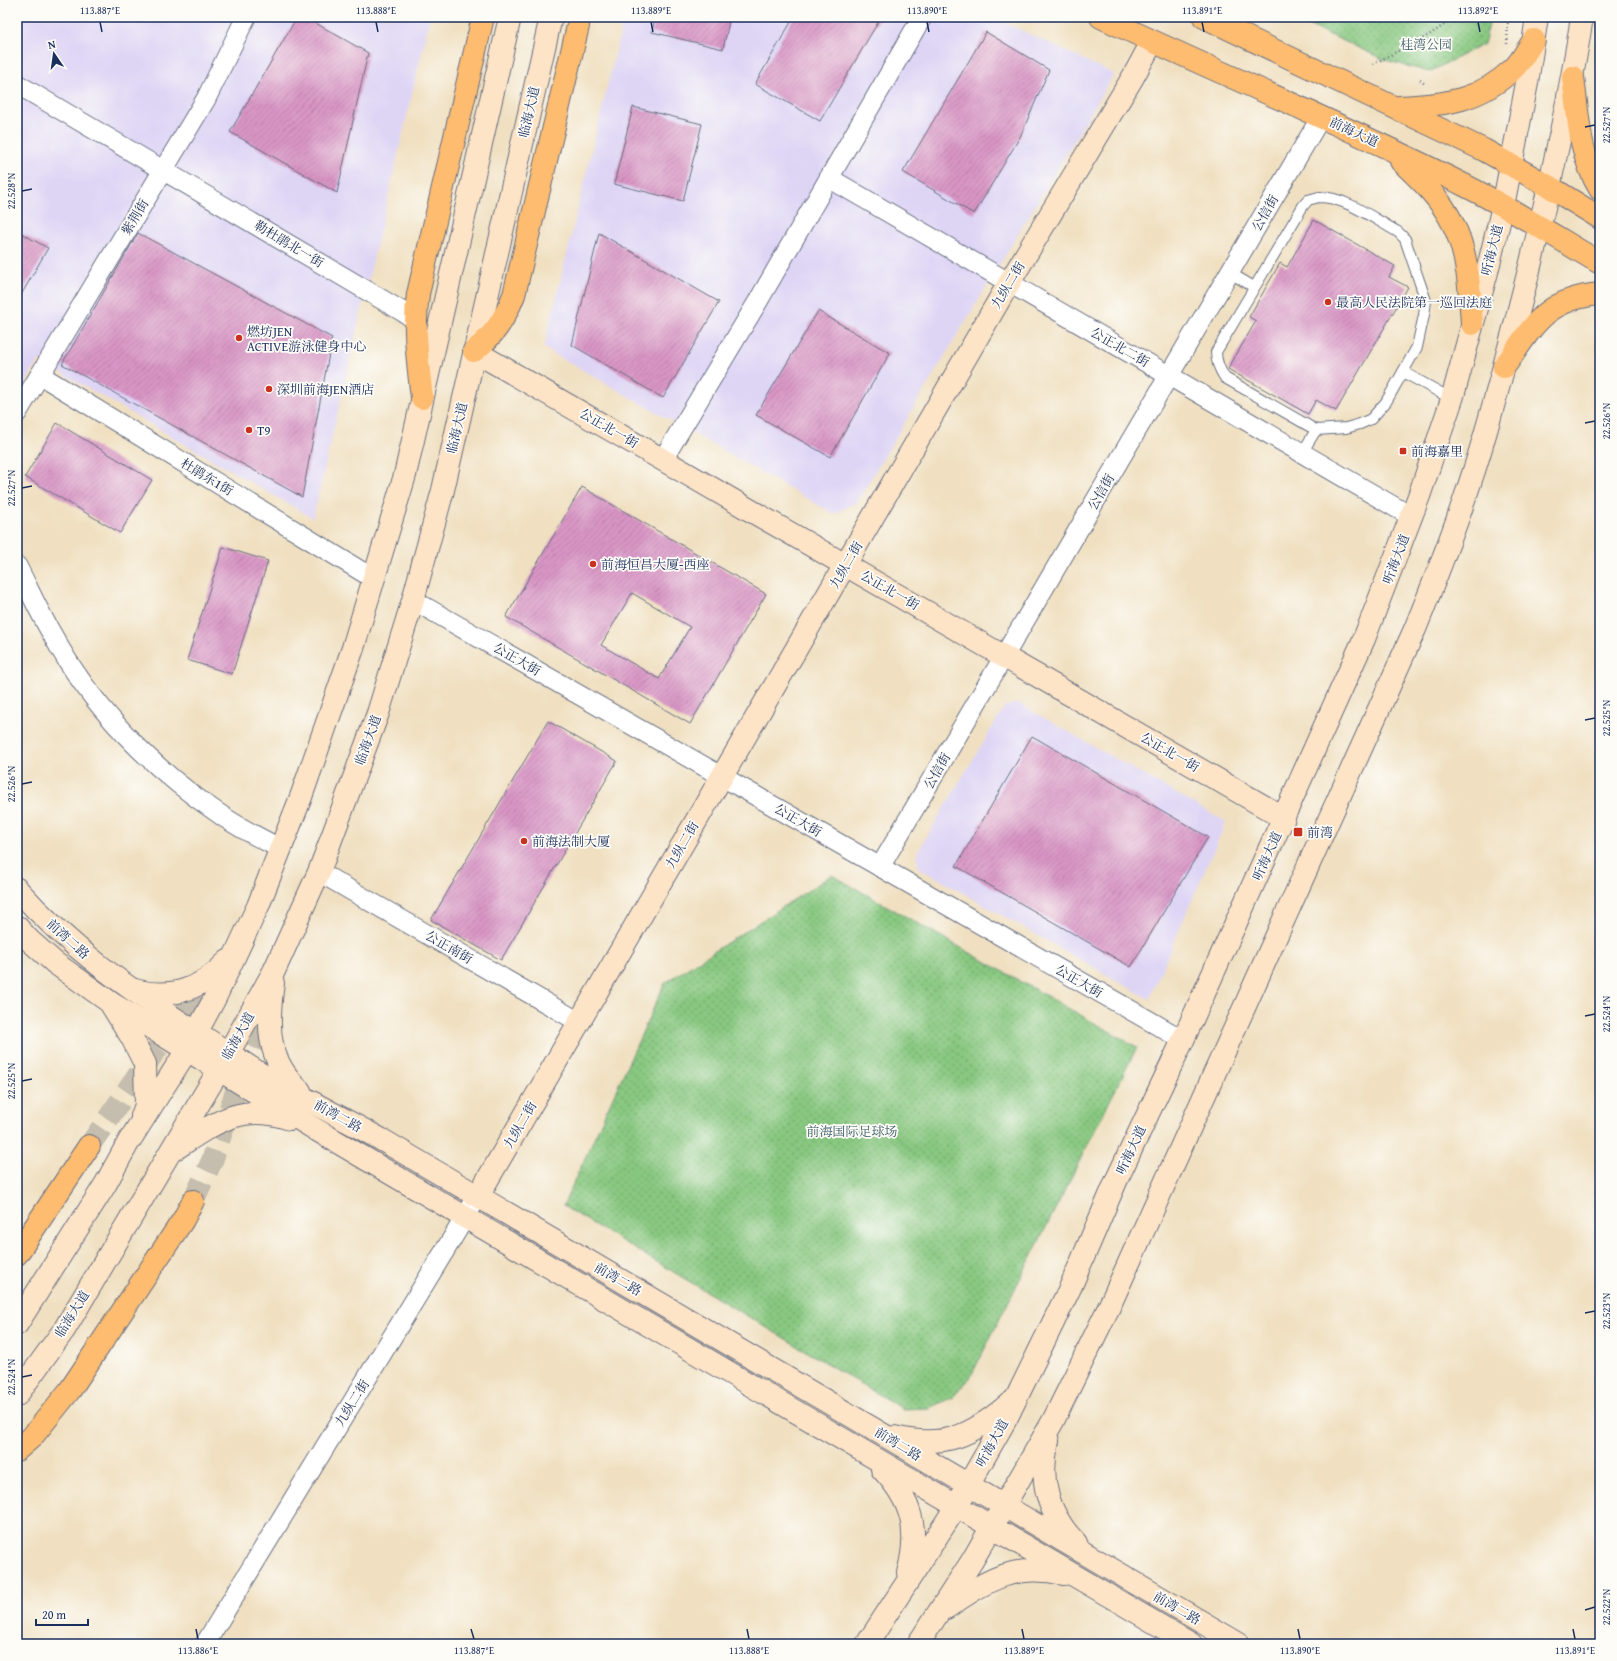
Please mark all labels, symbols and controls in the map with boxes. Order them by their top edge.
text: 113.887°E [80,3,120,18]
text: 113.888°E [356,3,396,18]
text: 113.889°E [631,3,671,18]
text: 113.890°E [907,3,947,18]
text: 113.891°E [1182,3,1222,18]
text: 113.892°E [1458,3,1498,18]
north arrow [34,34,74,74]
text: N [46,35,58,53]
park label: 桂湾公园 [1400,35,1452,54]
street label: 临海大道 [514,85,544,139]
text: 22.527°N [1599,106,1614,143]
street label: 前海大道 [1326,112,1382,152]
text: 22.528°N [4,172,19,209]
street label: 公信街 [1247,191,1283,235]
street label: 紫荆街 [117,195,153,239]
street label: 勒杜鹃北一街 [251,216,327,272]
street label: 听海大道 [1476,222,1508,278]
street label: 九纵二街 [986,258,1030,312]
place label: 最高人民法院第一巡回法庭 [1336,293,1492,312]
marker: 最高人民法院第一巡回法庭 [1323,297,1333,307]
place label: 燃坊JEN ACTIVE游泳健身中心 [247,322,366,356]
street label: 公正北二街 [1087,323,1153,371]
marker: 燃坊JEN ACTIVE游泳健身中心 [234,333,244,343]
place label: 深圳前海JEN酒店 [277,380,374,399]
marker: 深圳前海JEN酒店 [264,384,274,394]
street label: 临海大道 [442,401,472,455]
text: 22.526°N [1599,402,1614,439]
street label: 公正北一街 [576,404,642,452]
place label: T9 [257,421,271,440]
marker: T9 [244,425,254,435]
place label: 前海嘉里 [1411,442,1463,461]
marker: 前海嘉里 [1398,446,1408,456]
street label: 杜鹃东1街 [177,454,237,500]
text: 22.527°N [4,469,19,506]
street label: 公信街 [1083,470,1119,514]
street label: 听海大道 [1378,531,1414,587]
street label: 九纵二街 [825,538,867,592]
place label: 前海恒昌大厦-西座 [601,555,709,574]
marker: 前海恒昌大厦-西座 [588,559,598,569]
street label: 公正北一街 [857,566,923,614]
street label: 公正大街 [490,638,544,680]
text: 22.525°N [1599,699,1614,736]
street label: 临海大道 [350,712,386,768]
street label: 公正北一街 [1137,728,1203,776]
street label: 公信街 [919,749,955,793]
text: 22.526°N [4,765,19,802]
street label: 公正大街 [771,799,825,841]
street label: 九纵二街 [661,818,703,872]
place label: 前湾 [1307,823,1333,842]
marker: 前湾 [1292,826,1304,838]
street label: 听海大道 [1248,828,1286,884]
place label: 前海法制大厦 [532,832,610,851]
marker: 前海法制大厦 [519,836,529,846]
street label: 前湾二路 [42,915,94,963]
street label: 公正南街 [422,926,476,968]
street label: 公正大街 [1052,960,1106,1002]
text: 22.524°N [1599,995,1614,1032]
street label: 临海大道 [217,1009,259,1063]
text: 22.525°N [4,1062,19,1099]
street label: 前湾二路 [311,1095,365,1137]
street label: 九纵二街 [499,1098,541,1152]
park label: 前海国际足球场 [806,1122,898,1141]
street label: 听海大道 [1111,1122,1151,1178]
street label: 前湾二路 [591,1258,645,1300]
street label: 临海大道 [50,1287,94,1341]
text: 22.523°N [1599,1292,1614,1329]
text: 22.524°N [4,1358,19,1395]
street label: 九纵二街 [330,1376,374,1430]
street label: 听海大道 [971,1416,1013,1470]
street label: 前湾二路 [871,1422,925,1466]
street label: 前湾二路 [1150,1587,1204,1629]
text: 22.522°N [1599,1588,1614,1625]
scale bar [36,1601,88,1627]
text: 20 m [42,1606,66,1623]
text: 113.886°E [178,1643,218,1658]
text: 113.887°E [454,1643,494,1658]
text: 113.888°E [729,1643,769,1658]
text: 113.889°E [1004,1643,1044,1658]
text: 113.890°E [1280,1643,1320,1658]
text: 113.891°E [1555,1643,1595,1658]

